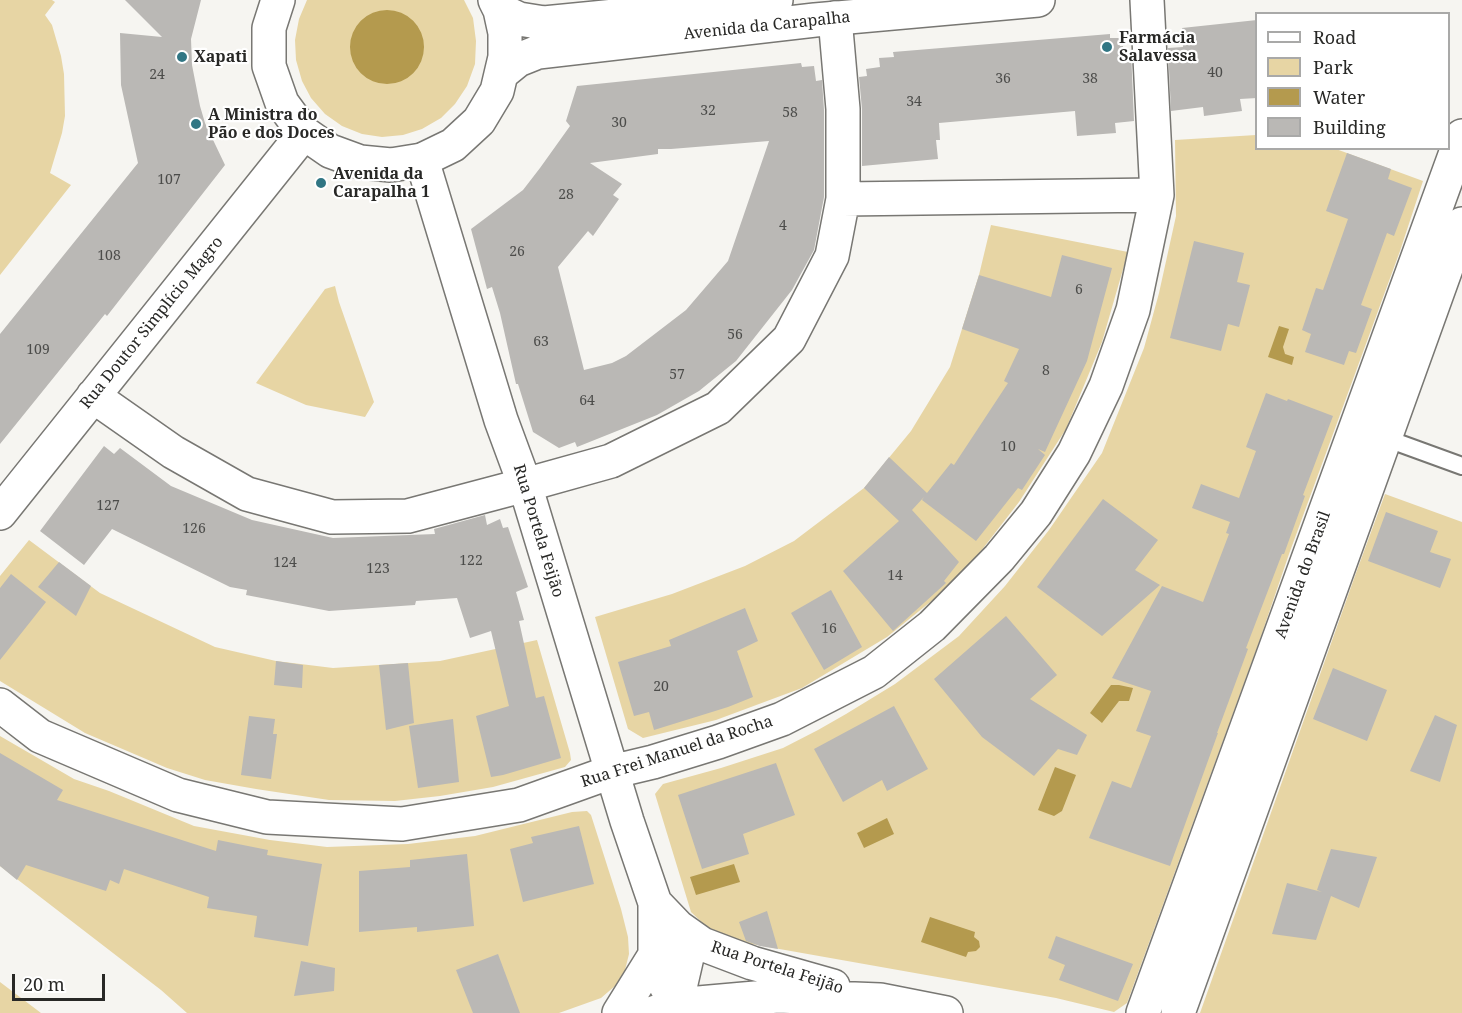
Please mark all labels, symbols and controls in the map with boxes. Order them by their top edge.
street label: Avenida da Carapalha [683,8,851,44]
legend [1255,12,1450,150]
text: Road [1313,25,1356,49]
place label: Farmácia Salavessa [1119,28,1197,66]
marker: Farmácia Salavessa [1100,40,1114,54]
place label: Xapati [194,47,247,67]
marker: Xapati [175,50,189,64]
text: Park [1313,55,1353,79]
house number: 40 [1207,65,1223,81]
house number: 24 [149,67,165,83]
house number: 36 [995,71,1011,87]
house number: 38 [1082,71,1098,87]
text: Water [1313,85,1365,109]
house number: 34 [906,94,922,110]
house number: 32 [700,103,716,119]
place label: A Ministra do Pão e dos Doces [208,105,335,143]
house number: 58 [782,105,798,121]
house number: 30 [611,115,627,131]
text: Building [1313,115,1386,139]
marker: A Ministra do Pão e dos Doces [189,117,203,131]
place label: Avenida da Carapalha 1 [333,164,430,202]
house number: 107 [157,172,181,188]
marker: Avenida da Carapalha 1 [314,176,328,190]
house number: 28 [558,187,574,203]
house number: 4 [779,218,787,234]
street label: Rua Doutor Simplício Magro [77,233,227,413]
house number: 26 [509,244,525,260]
house number: 108 [97,248,121,264]
house number: 6 [1075,282,1083,298]
house number: 56 [727,327,743,343]
house number: 63 [533,334,549,350]
house number: 109 [26,342,50,358]
house number: 8 [1042,363,1050,379]
house number: 57 [669,367,685,383]
house number: 64 [579,393,595,409]
house number: 10 [1000,439,1016,455]
street label: Rua Portela Feijão [509,462,567,600]
house number: 127 [96,498,120,514]
street label: Avenida do Brasil [1271,509,1335,641]
house number: 126 [182,521,206,537]
house number: 122 [459,553,483,569]
house number: 124 [273,555,297,571]
house number: 123 [366,561,390,577]
house number: 14 [887,568,903,584]
house number: 16 [821,621,837,637]
house number: 20 [653,679,669,695]
street label: Rua Frei Manuel da Rocha [579,712,775,792]
street label: Rua Portela Feijão [708,938,846,998]
scale bar [15,962,108,1000]
text: 20 m [23,972,65,996]

